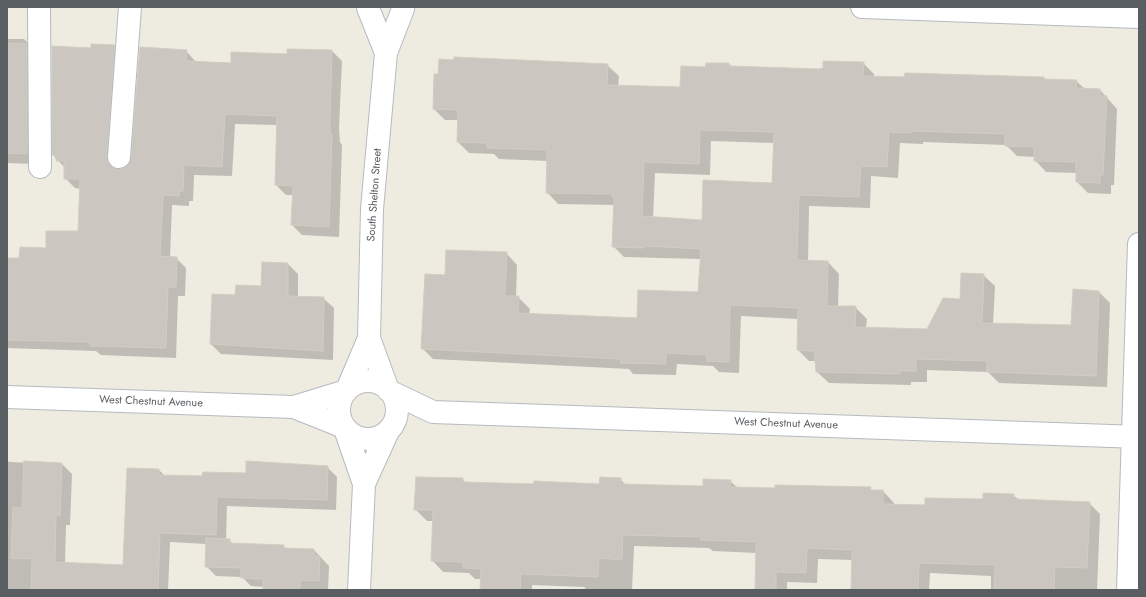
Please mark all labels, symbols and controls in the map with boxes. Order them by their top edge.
street label: South Shelton Street [365,148,385,242]
street label: West Chestnut Avenue [99,394,203,410]
street label: West Chestnut Avenue [734,416,838,432]

